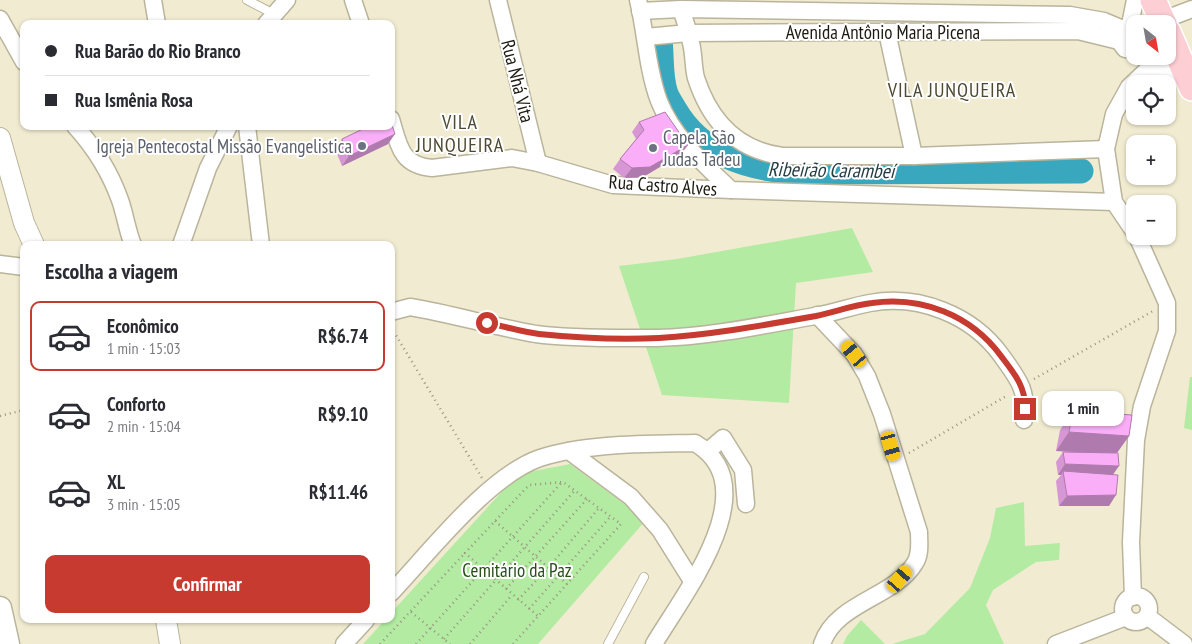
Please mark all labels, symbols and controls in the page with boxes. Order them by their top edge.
north arrow [1126,15,1176,65]
map controls [1126,15,1176,245]
street label: Avenida Antônio Maria Picena [786,20,980,44]
street label: Rua Nhá Vita [496,37,540,125]
text: Rua Barão do Rio Branco [75,39,241,63]
button: locate [1126,75,1176,125]
district label: VILA JUNQUEIRA [887,77,1016,103]
text: Rua Ismênia Rosa [75,88,193,112]
district label: VILA JUNQUEIRA [415,109,504,158]
place label: Capela São Judas Tadeu [662,125,740,171]
place label: Igreja Pentecostal Missão Evangelistica [96,134,352,158]
button: + [1126,135,1176,185]
marker: Igreja Pentecostal Missão Evangelistica [356,140,368,152]
marker: Capela São Judas Tadeu [647,142,659,154]
water label: Ribeirão Carambeí [768,156,898,184]
street label: Rua Castro Alves [608,169,718,201]
button: − [1126,195,1176,245]
text: Escolha a viagem [45,257,178,285]
route start [476,312,498,334]
icon: car [47,314,92,359]
text: Econômico [107,314,179,338]
text: R$6.74 [318,324,368,348]
text: 1 min · 15:03 [107,338,181,358]
car [838,338,869,370]
icon: car [47,392,92,437]
text: Conforto [107,392,166,416]
callout: 1 min [1042,392,1125,426]
route end [1014,398,1036,420]
text: 1 min [1067,398,1099,418]
text: R$9.10 [318,402,368,426]
text: 2 min · 15:04 [107,416,181,436]
car [879,430,902,462]
icon: car [47,470,92,515]
text: XL [107,470,125,494]
text: R$11.46 [309,480,368,504]
text: 3 min · 15:05 [107,494,181,514]
button: Confirmar [45,555,370,613]
park label: Cemitário da Paz [462,558,572,582]
car [884,563,915,595]

